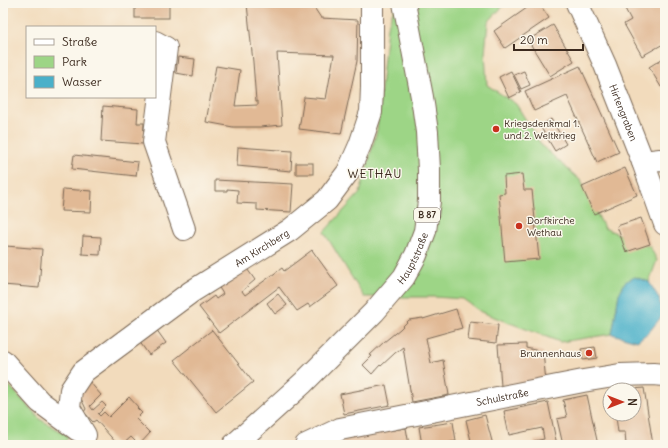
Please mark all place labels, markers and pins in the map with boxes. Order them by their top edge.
place label: Kriegsdenkmal 1. und 2. Weltkrieg [504,117,579,142]
marker: Kriegsdenkmal 1. und 2. Weltkrieg [491,124,501,134]
place label: Dorfkirche Wethau [527,214,575,239]
marker: Dorfkirche Wethau [514,221,524,231]
place label: Brunnenhaus [520,347,581,360]
marker: Brunnenhaus [584,348,594,358]

